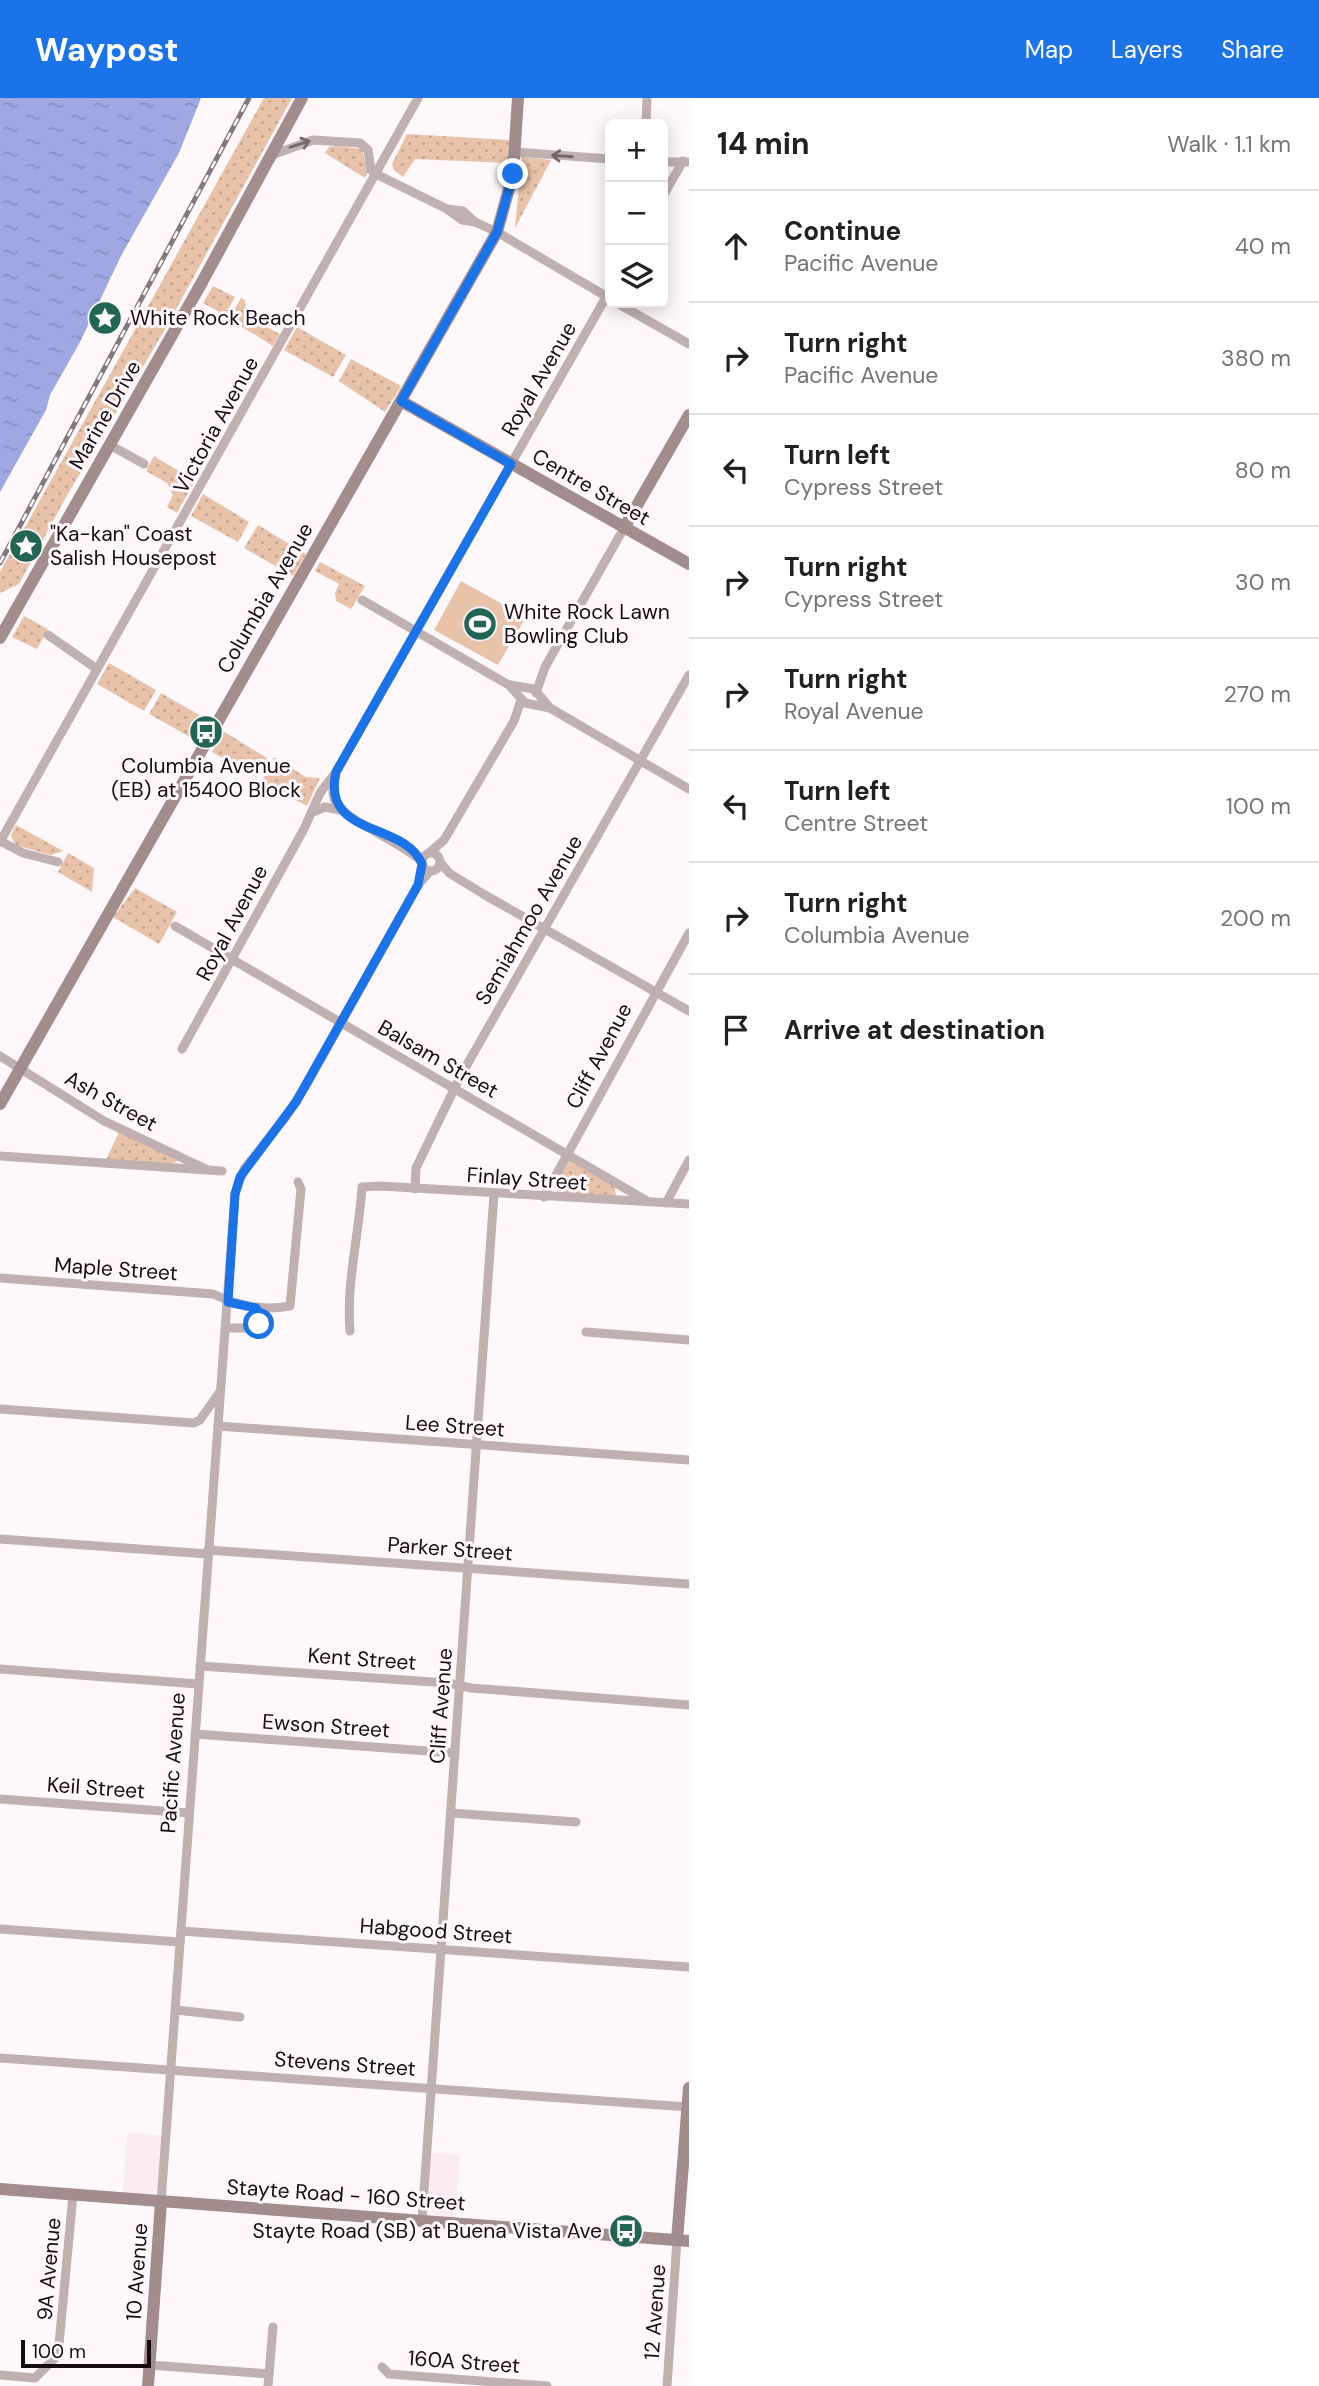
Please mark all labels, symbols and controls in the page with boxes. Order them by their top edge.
text: Waypost [35,28,178,71]
text: Map [1025,34,1073,65]
text: Layers [1111,34,1183,65]
text: Share [1221,34,1284,65]
map controls [605,119,668,308]
button: + [605,119,668,182]
text: 14 min [717,124,809,163]
text: Walk · 1.1 km [1167,129,1291,159]
one-way arrow [289,137,311,149]
one-way arrow [551,149,574,162]
route end [497,158,528,189]
button: − [605,182,668,245]
text: Continue [784,214,901,248]
icon: ahead [717,227,755,265]
text: 40 m [1235,231,1291,261]
button: layers [605,245,668,308]
text: Pacific Avenue [784,248,938,278]
place icon: White Rock Beach [86,299,124,337]
place label: White Rock Beach [130,304,305,332]
street label: Royal Avenue [495,317,583,441]
text: Turn right [784,326,908,360]
icon: right [717,339,755,377]
text: 380 m [1221,343,1291,373]
street label: Victoria Avenue [167,352,265,498]
street label: Marine Drive [63,355,147,474]
text: Pacific Avenue [784,360,938,390]
text: Turn left [784,438,891,472]
street label: Centre Street [527,442,655,532]
icon: left [717,451,755,489]
text: 80 m [1235,455,1291,485]
text: Cypress Street [784,472,943,502]
street label: Columbia Avenue [211,518,320,678]
place label: "Ka-kan" Coast Salish Housepost [50,520,217,572]
place icon: "Ka-kan" Coast Salish Housepost [7,527,45,565]
text: Turn right [784,550,908,584]
icon: right [717,563,755,601]
text: 30 m [1235,567,1291,597]
text: Cypress Street [784,584,943,614]
place label: White Rock Lawn Bowling Club [504,598,670,650]
sports icon: White Rock Lawn Bowling Club [461,605,499,643]
text: Turn right [784,662,908,696]
icon: right [717,675,755,713]
text: 270 m [1224,679,1291,709]
text: Royal Avenue [784,696,924,726]
bus stop icon: Columbia Avenue (EB) at 15400 Block [187,713,225,751]
place label: Columbia Avenue (EB) at 15400 Block [111,752,301,804]
text: Turn left [784,774,891,808]
icon: left [717,787,755,825]
text: 100 m [1226,791,1291,821]
text: Centre Street [784,808,928,838]
street label: Semiahmoo Avenue [469,830,589,1010]
street label: Royal Avenue [190,860,274,986]
text: Turn right [784,886,908,920]
icon: right [717,899,755,937]
text: 200 m [1220,903,1291,933]
text: Columbia Avenue [784,920,970,950]
street label: Cliff Avenue [559,998,639,1114]
icon: arrive [717,1011,755,1049]
street label: Balsam Street [373,1013,503,1105]
text: Arrive at destination [784,1013,1045,1047]
street label: Ash Street [60,1064,162,1138]
street label: Finlay Street [466,1161,588,1197]
street label: Maple Street [53,1251,179,1287]
route start [243,1308,274,1339]
street label: Lee Street [404,1409,506,1443]
street label: Parker Street [386,1531,514,1567]
street label: Kent Street [307,1641,417,1677]
street label: Cliff Avenue [423,1647,459,1765]
street label: Pacific Avenue [154,1692,192,1834]
street label: Ewson Street [261,1708,391,1744]
street label: Keil Street [46,1771,146,1805]
street label: Habgood Street [359,1912,513,1950]
street label: Stevens Street [273,2045,417,2083]
street label: Stayte Road - 160 Street [226,2173,466,2217]
bus stop icon: Stayte Road (SB) at Buena Vista Ave [607,2212,645,2250]
street label: 9A Avenue [31,2216,67,2322]
place label: Stayte Road (SB) at Buena Vista Ave [252,2217,602,2245]
street label: 10 Avenue [120,2222,154,2322]
street label: 12 Avenue [638,2263,672,2361]
scale bar [21,2337,150,2369]
text: 100 m [32,2339,86,2364]
street label: 160A Street [407,2344,521,2380]

